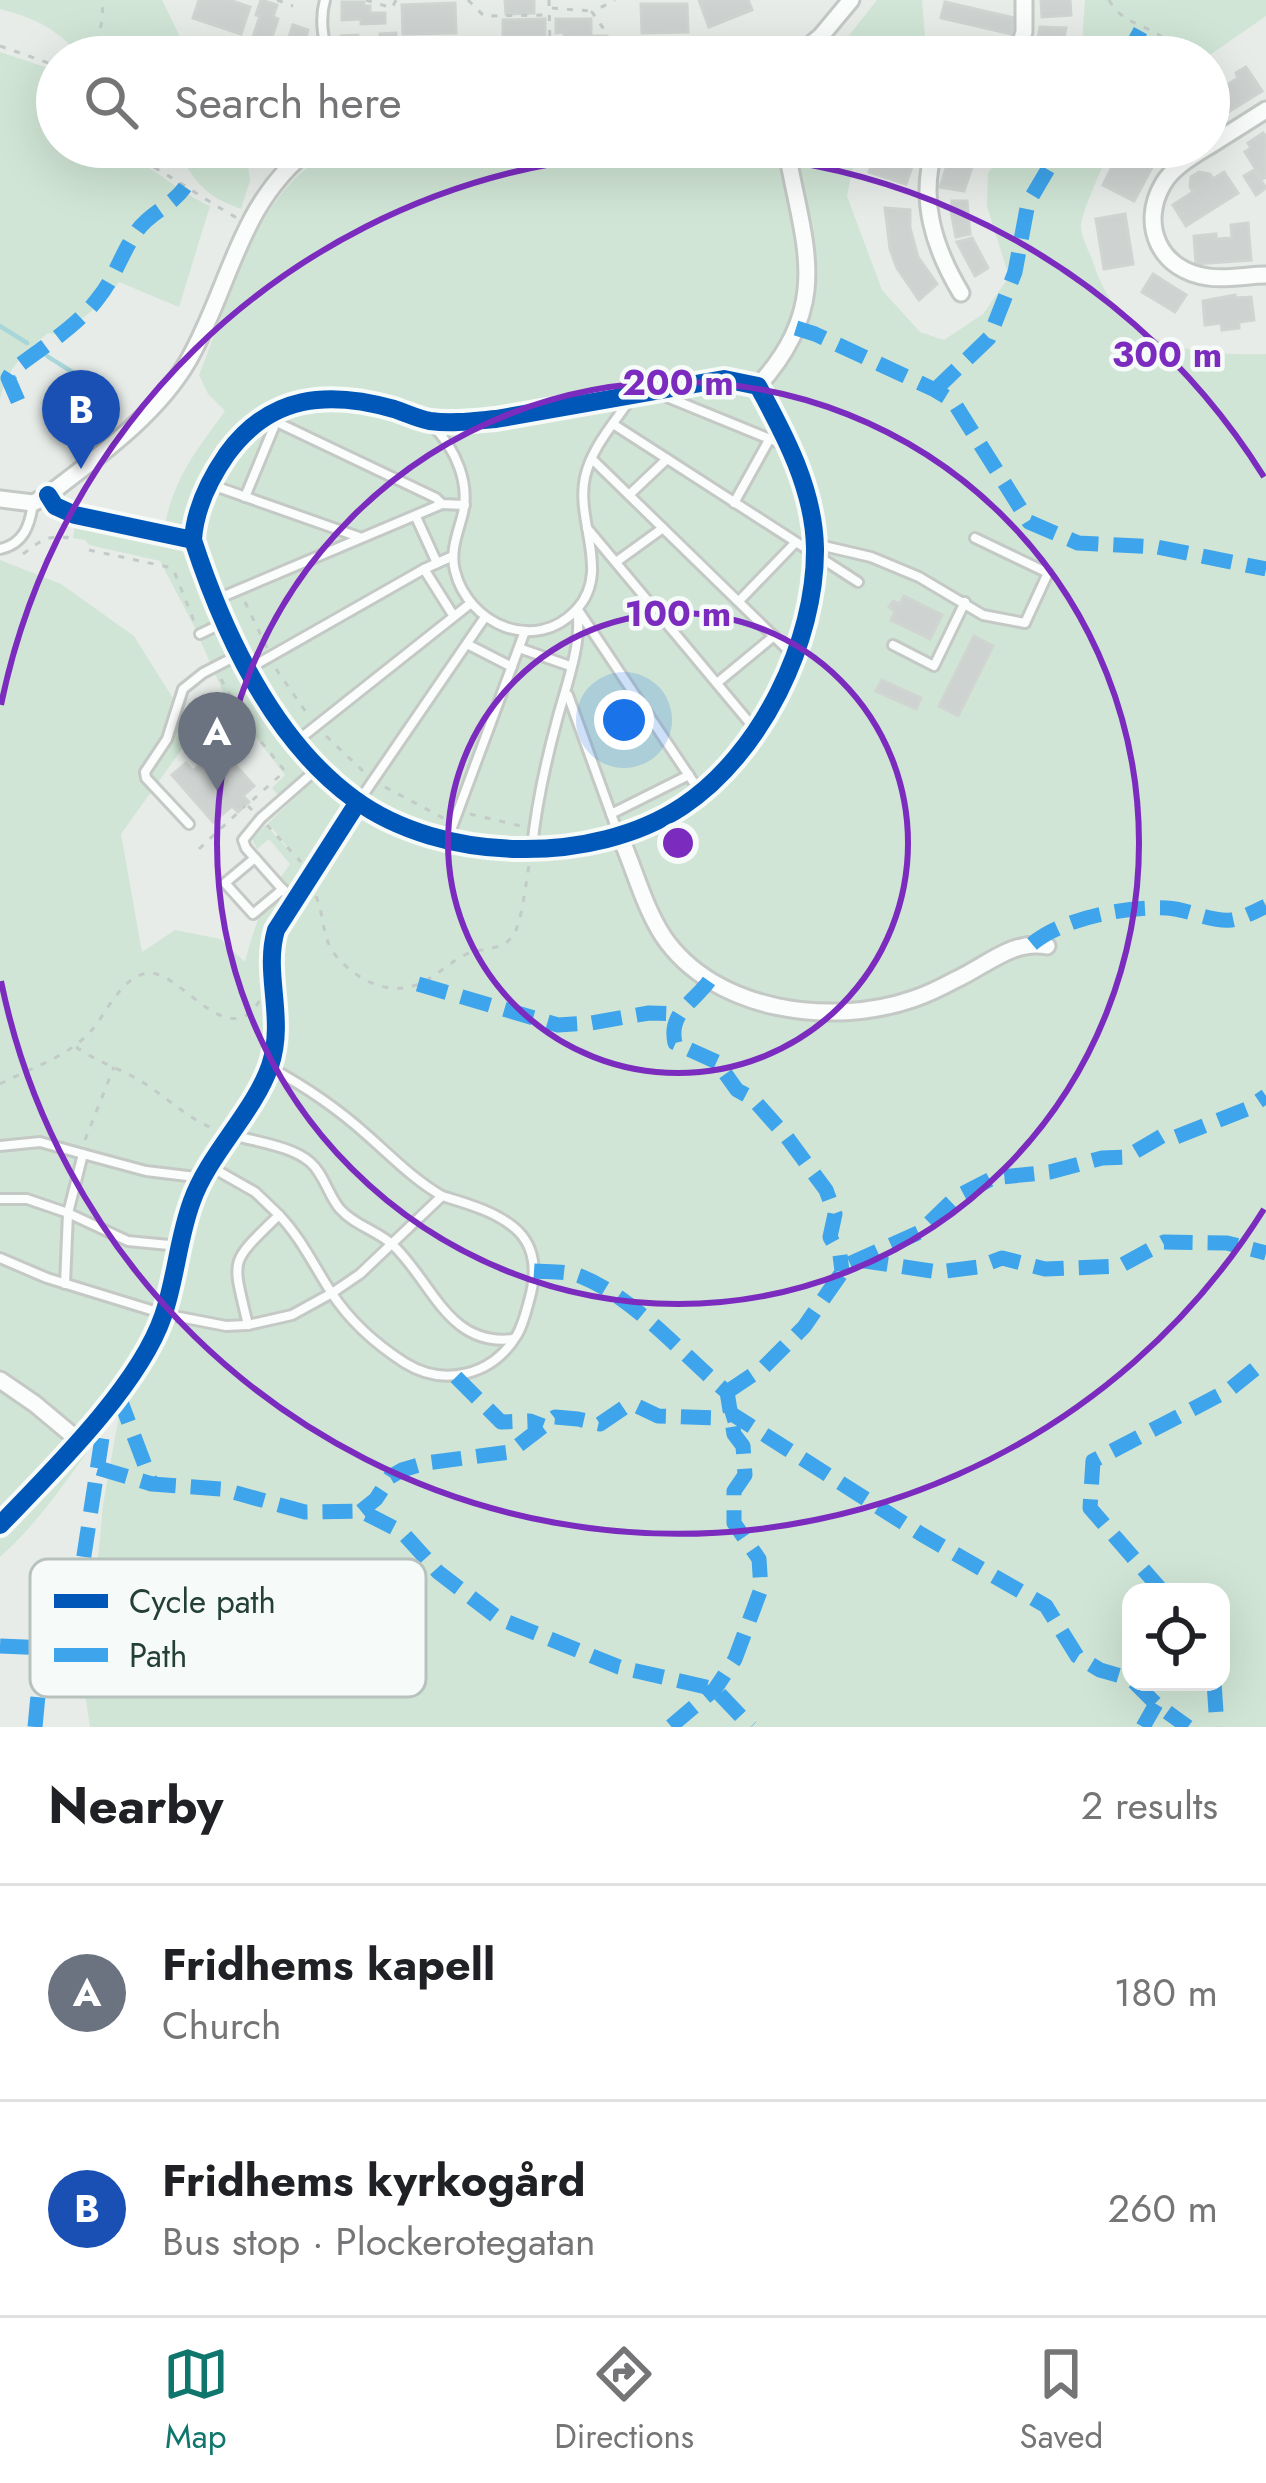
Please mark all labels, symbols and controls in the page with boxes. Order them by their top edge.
search box [36,36,1230,168]
icon: search [78,69,144,135]
text: Search here [174,70,402,135]
text: 300 m [1112,328,1222,380]
text: 200 m [622,356,734,408]
pin: B [42,370,120,469]
text: 100 m [625,587,731,639]
your location [594,690,654,750]
pin: A [178,692,256,791]
centre of rings [657,822,699,864]
legend [30,1559,426,1697]
text: Cycle path [129,1578,276,1625]
map controls [1122,1583,1230,1691]
button: locate [1122,1583,1230,1691]
text: Path [129,1632,187,1679]
text: Nearby [48,1768,223,1842]
text: 2 results [1081,1777,1218,1834]
text: Fridhems kapell [162,1932,495,1997]
text: A [73,1964,101,2021]
text: 180 m [1114,1964,1218,2021]
text: Church [162,1997,282,2054]
text: Fridhems kyrkogård [162,2148,586,2213]
text: B [74,2180,100,2237]
text: 260 m [1108,2180,1218,2237]
text: Bus stop · Plockerotegatan [162,2213,595,2270]
tab: Map [163,2341,229,2460]
tab: Directions [554,2341,694,2460]
tab: Saved [1020,2341,1103,2460]

